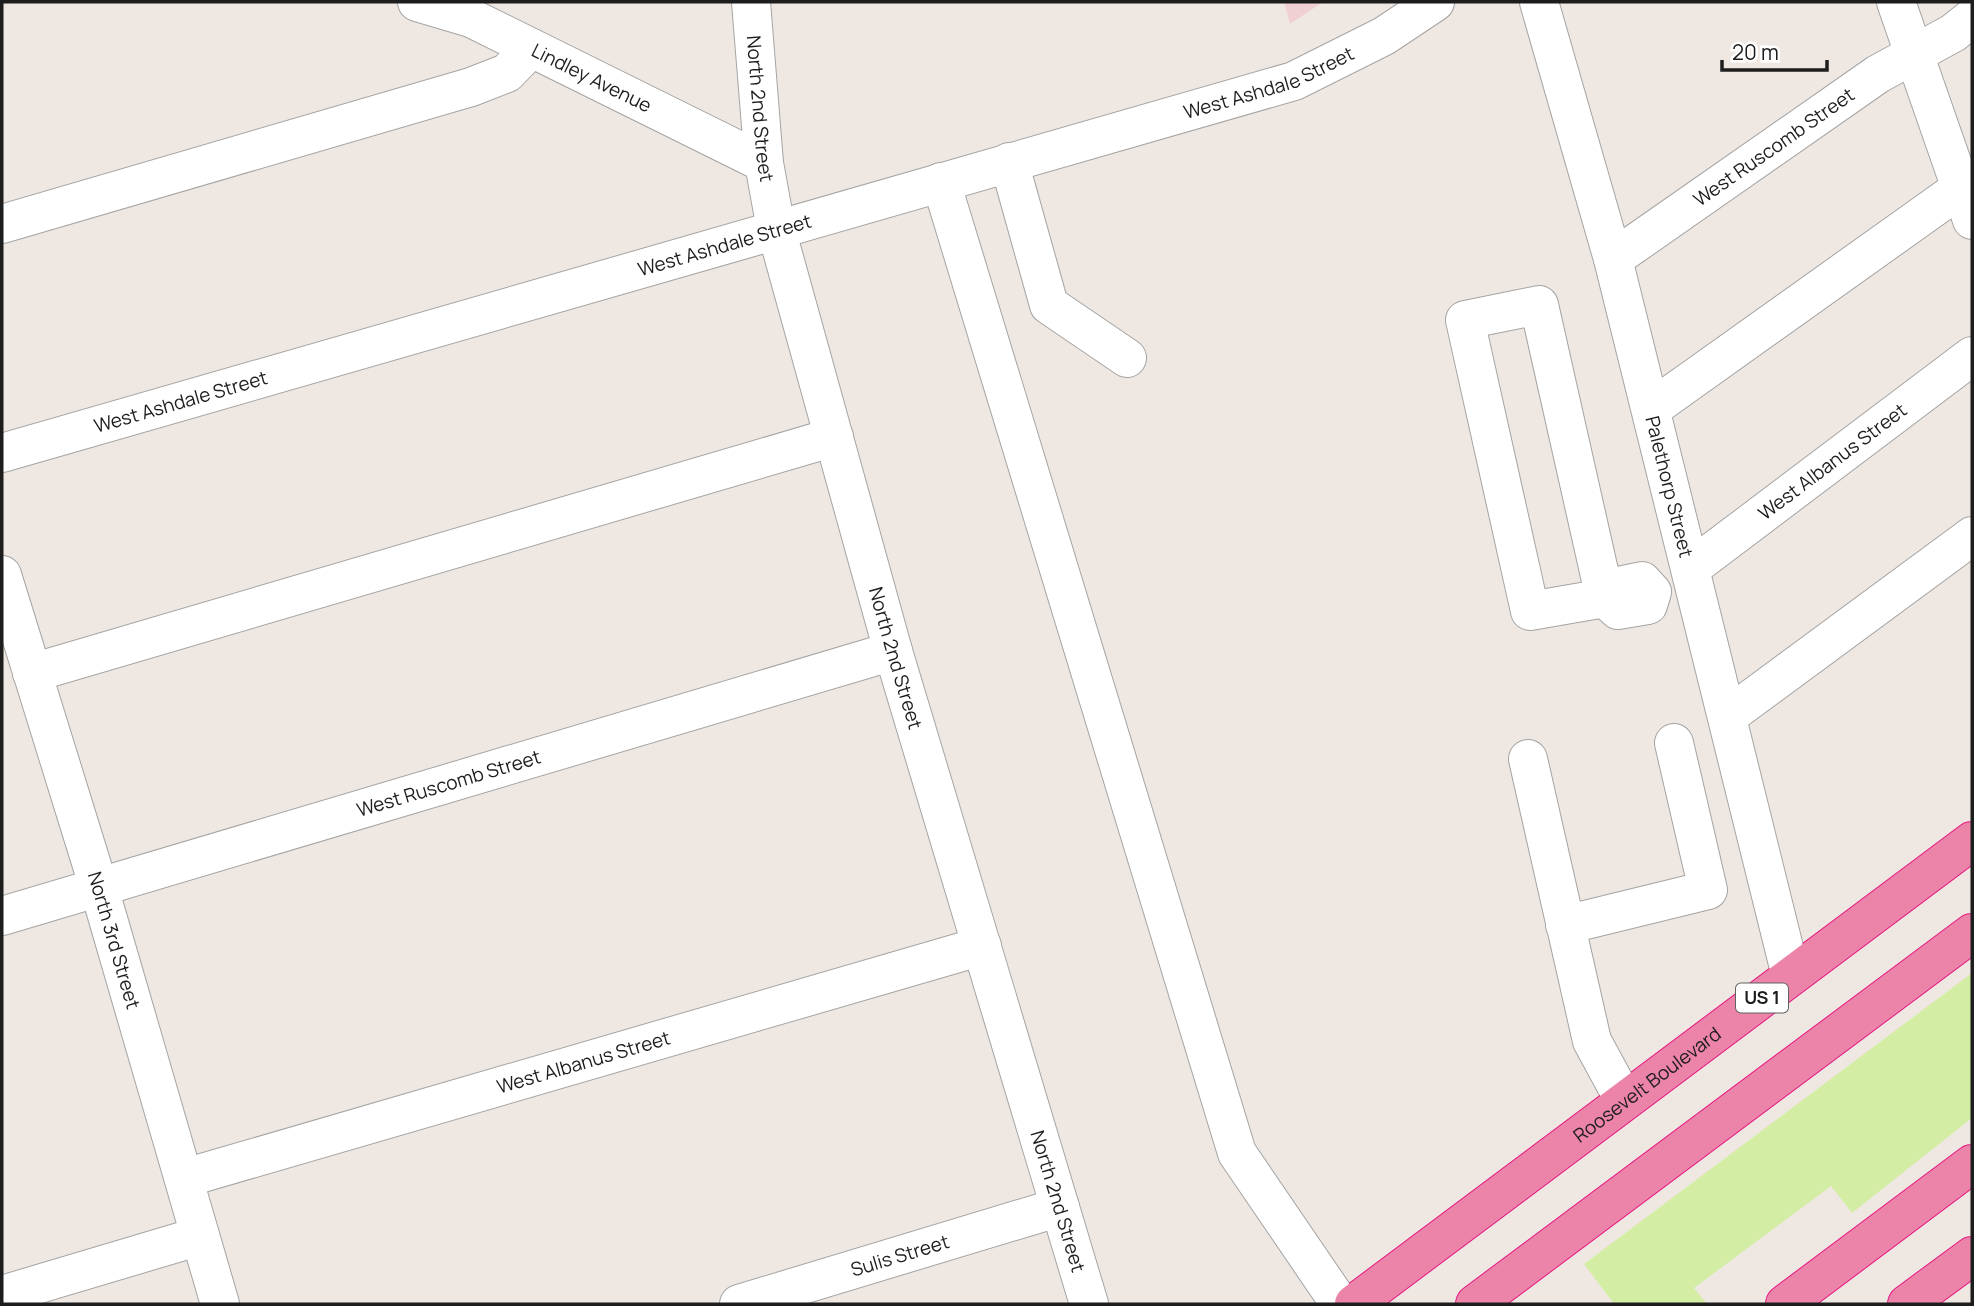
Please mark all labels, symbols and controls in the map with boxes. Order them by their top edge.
scale bar [1722,28,1827,72]
street label: North 2nd Street [741,34,780,184]
street label: Lindley Avenue [527,37,656,118]
text: 20 m [1732,38,1779,66]
street label: West Ashdale Street [1181,40,1358,125]
street label: West Ruscomb Street [1688,81,1859,212]
street label: West Ashdale Street [635,208,815,282]
street label: West Ashdale Street [91,364,271,439]
street label: West Albanus Street [1753,397,1912,526]
street label: Palethorp Street [1639,413,1700,560]
street label: North 2nd Street [863,584,929,732]
street label: West Ruscomb Street [353,743,544,823]
street label: North 3rd Street [82,868,146,1012]
road number: US 1 [1736,984,1788,1013]
street label: Roosevelt Boulevard [1568,1021,1726,1148]
street label: West Albanus Street [494,1024,673,1100]
street label: North 2nd Street [1025,1127,1092,1275]
street label: Sulis Street [847,1228,952,1283]

